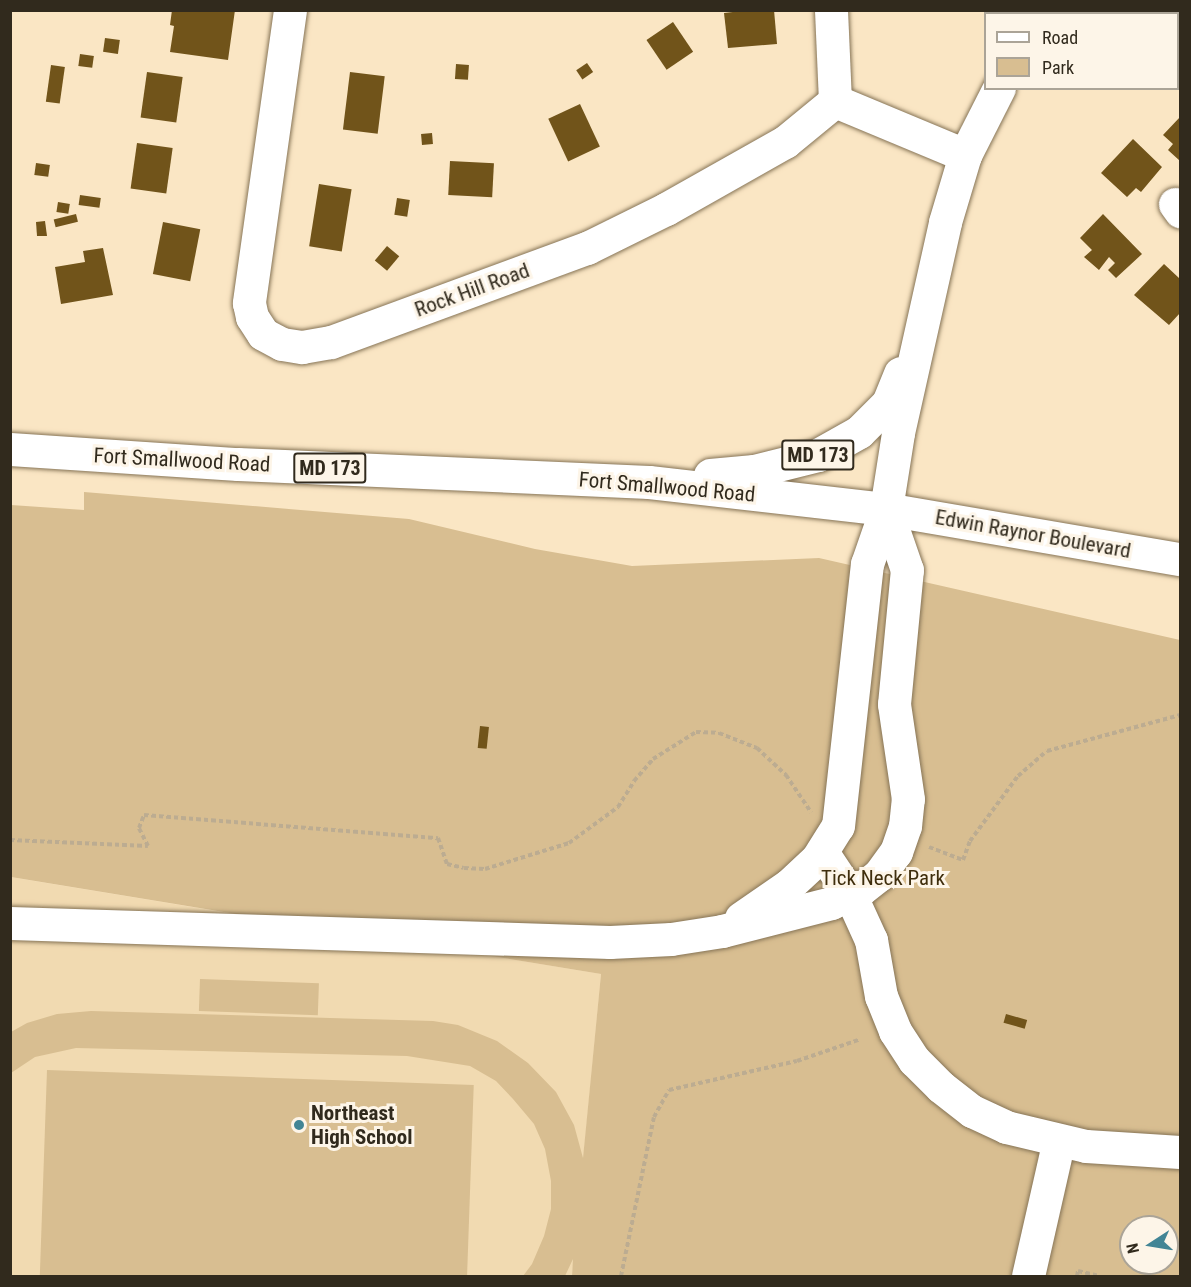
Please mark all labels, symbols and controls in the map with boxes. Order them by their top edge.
legend [984,12,1179,90]
text: Road [1042,27,1078,48]
text: Park [1042,57,1074,78]
street label: Rock Hill Road [411,258,533,322]
road number: MD 173 [780,438,856,472]
street label: Fort Smallwood Road [93,443,271,477]
road number: MD 173 [292,451,368,485]
street label: Fort Smallwood Road [578,467,756,507]
street label: Edwin Raynor Boulevard [933,504,1133,564]
park label: Tick Neck Park [821,865,945,891]
place label: Northeast High School [311,1100,412,1150]
marker: Northeast High School [292,1118,306,1132]
north arrow [1119,1215,1179,1275]
text: N [1123,1242,1143,1255]

